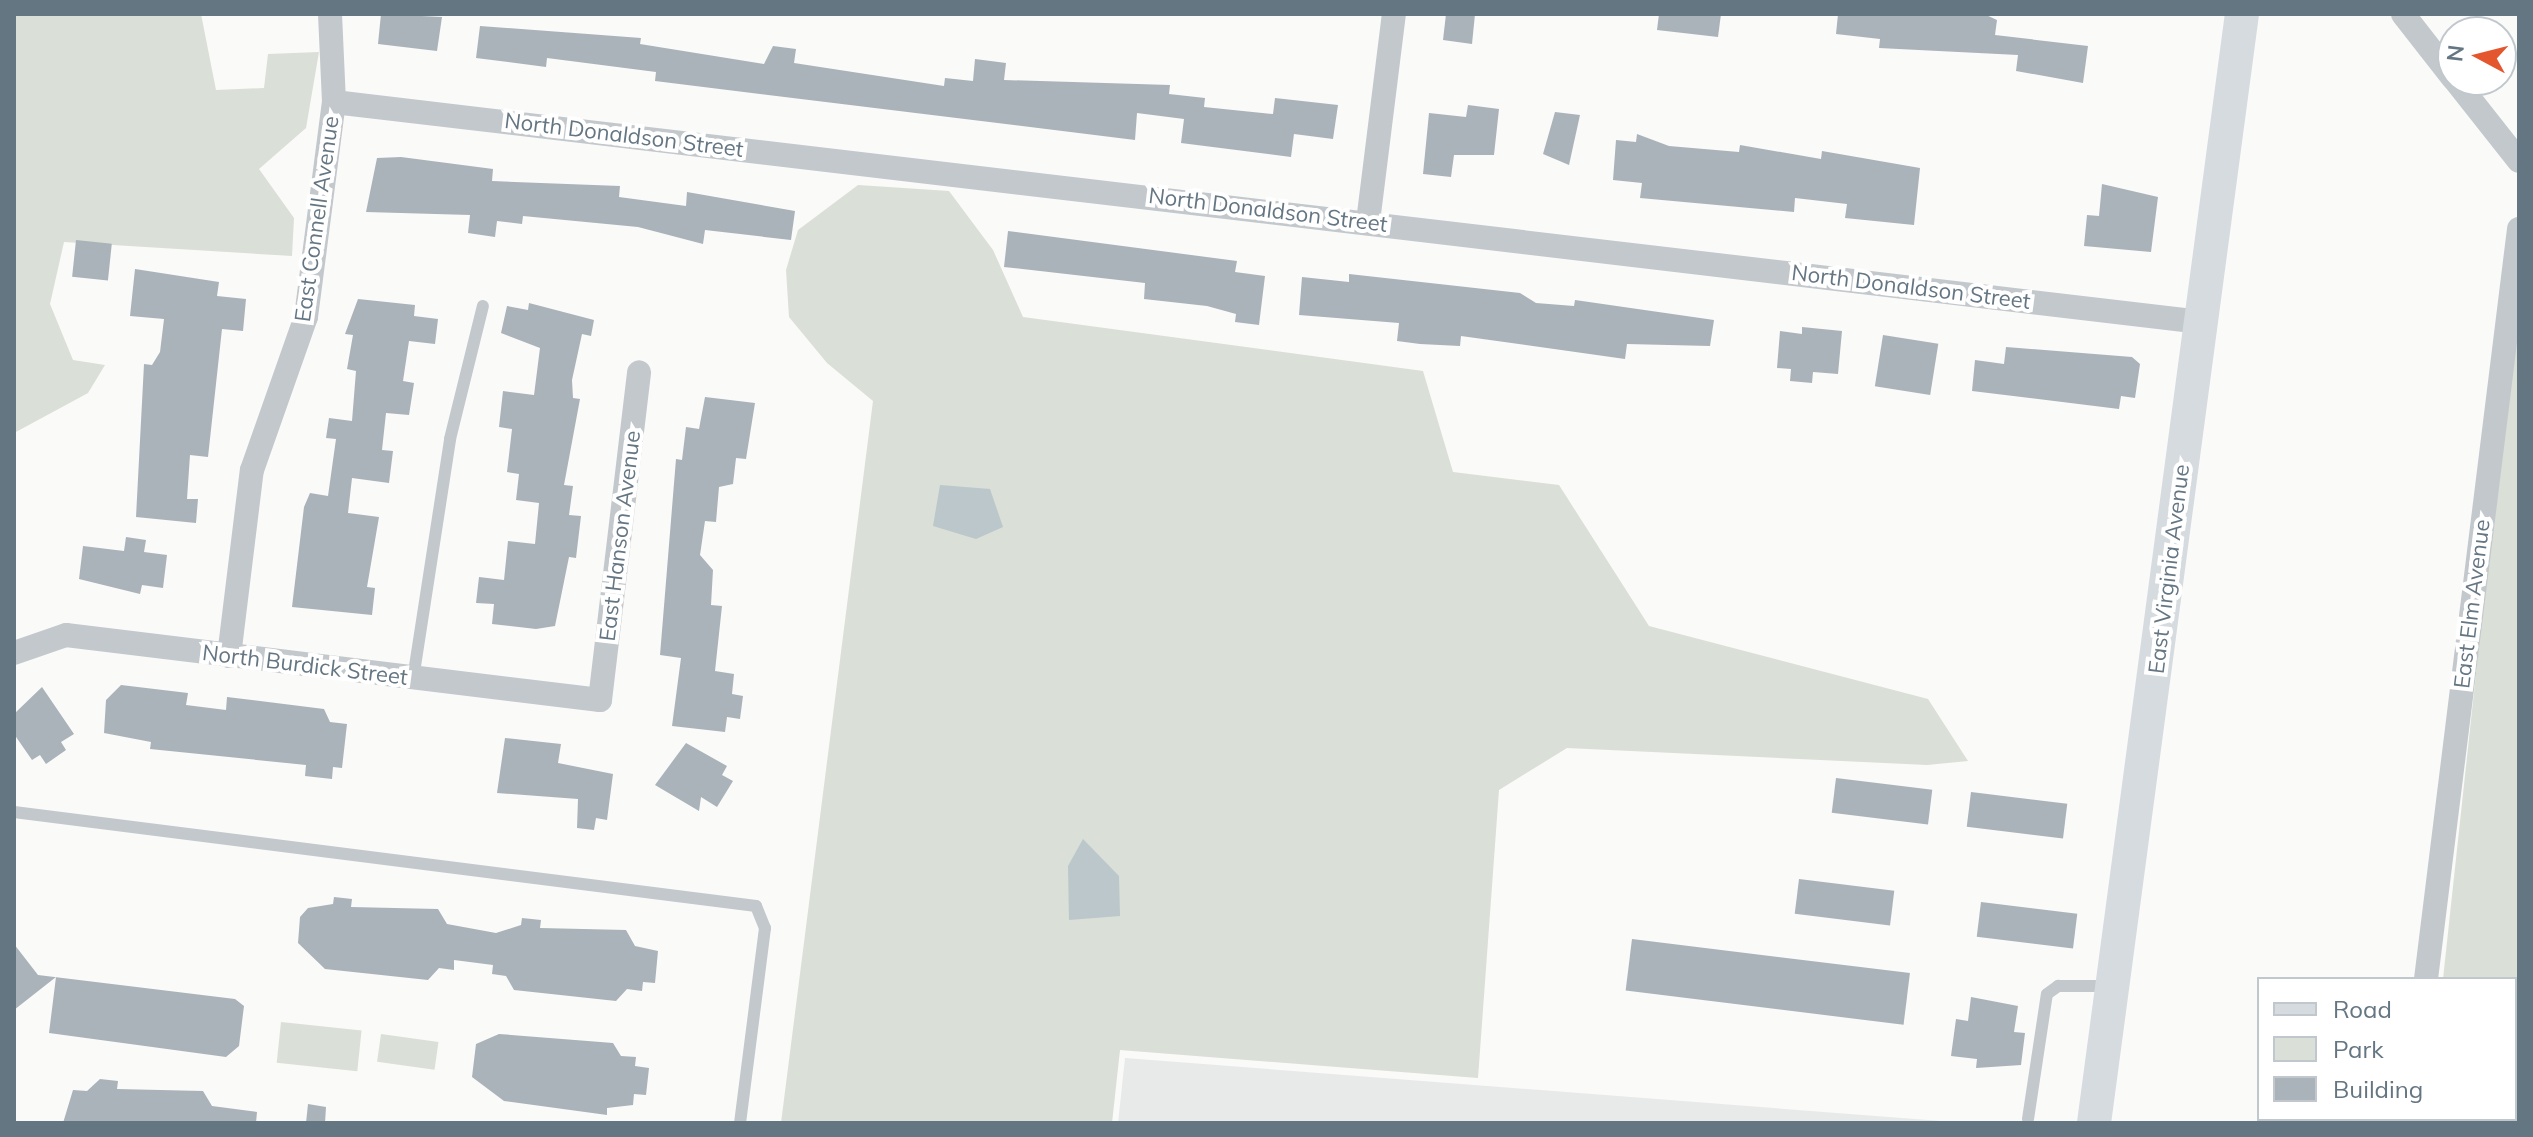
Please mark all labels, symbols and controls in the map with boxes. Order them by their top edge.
north arrow [2437,16,2517,96]
text: N [2440,43,2470,63]
street label: North Donaldson Street [503,107,745,163]
street label: East Connell Avenue [289,114,345,324]
street label: North Donaldson Street [1147,182,1389,238]
street label: North Donaldson Street [1790,259,2032,315]
street label: East Hanson Avenue [594,429,646,643]
street label: East Virginia Avenue [2143,463,2195,675]
street label: East Elm Avenue [2449,518,2495,690]
street label: North Burdick Street [201,639,409,691]
legend [2257,977,2517,1121]
text: Road [2333,994,2392,1024]
text: Park [2333,1034,2384,1064]
text: Building [2333,1074,2423,1104]

